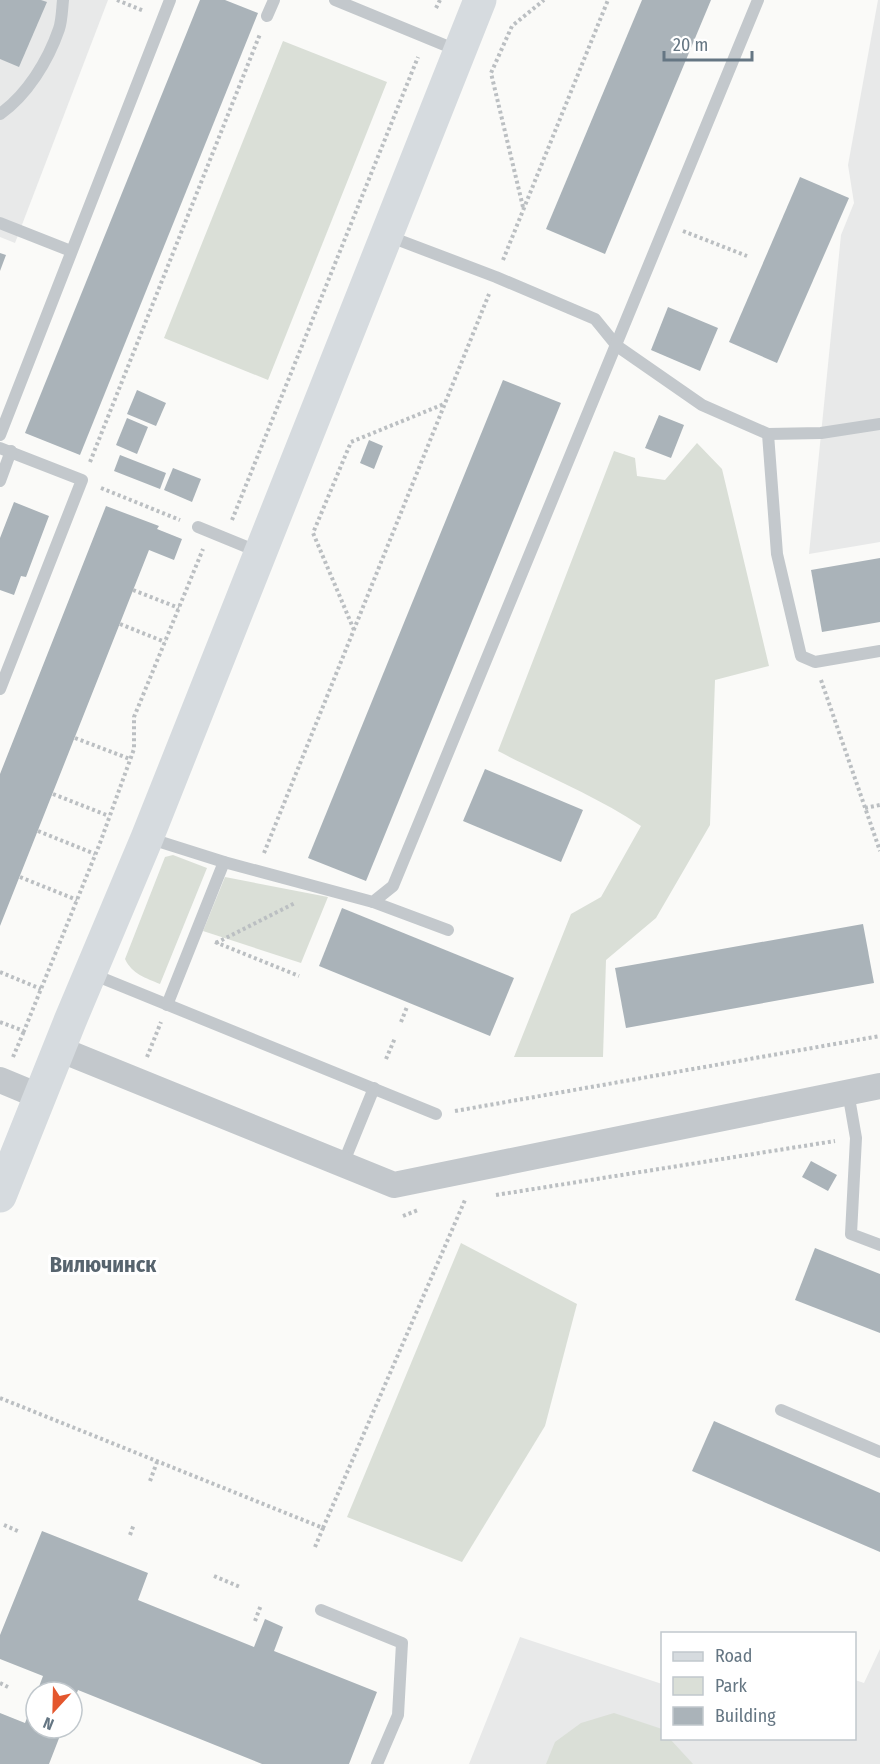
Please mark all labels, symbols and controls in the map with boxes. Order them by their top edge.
scale bar [664,24,752,62]
text: 20 m [673,34,708,56]
district label: Вилючинск [50,1251,157,1278]
legend [661,1632,856,1740]
text: Road [715,1645,752,1667]
text: Park [715,1675,748,1697]
north arrow [24,1680,84,1740]
text: Building [715,1705,776,1727]
text: N [41,1713,57,1734]

